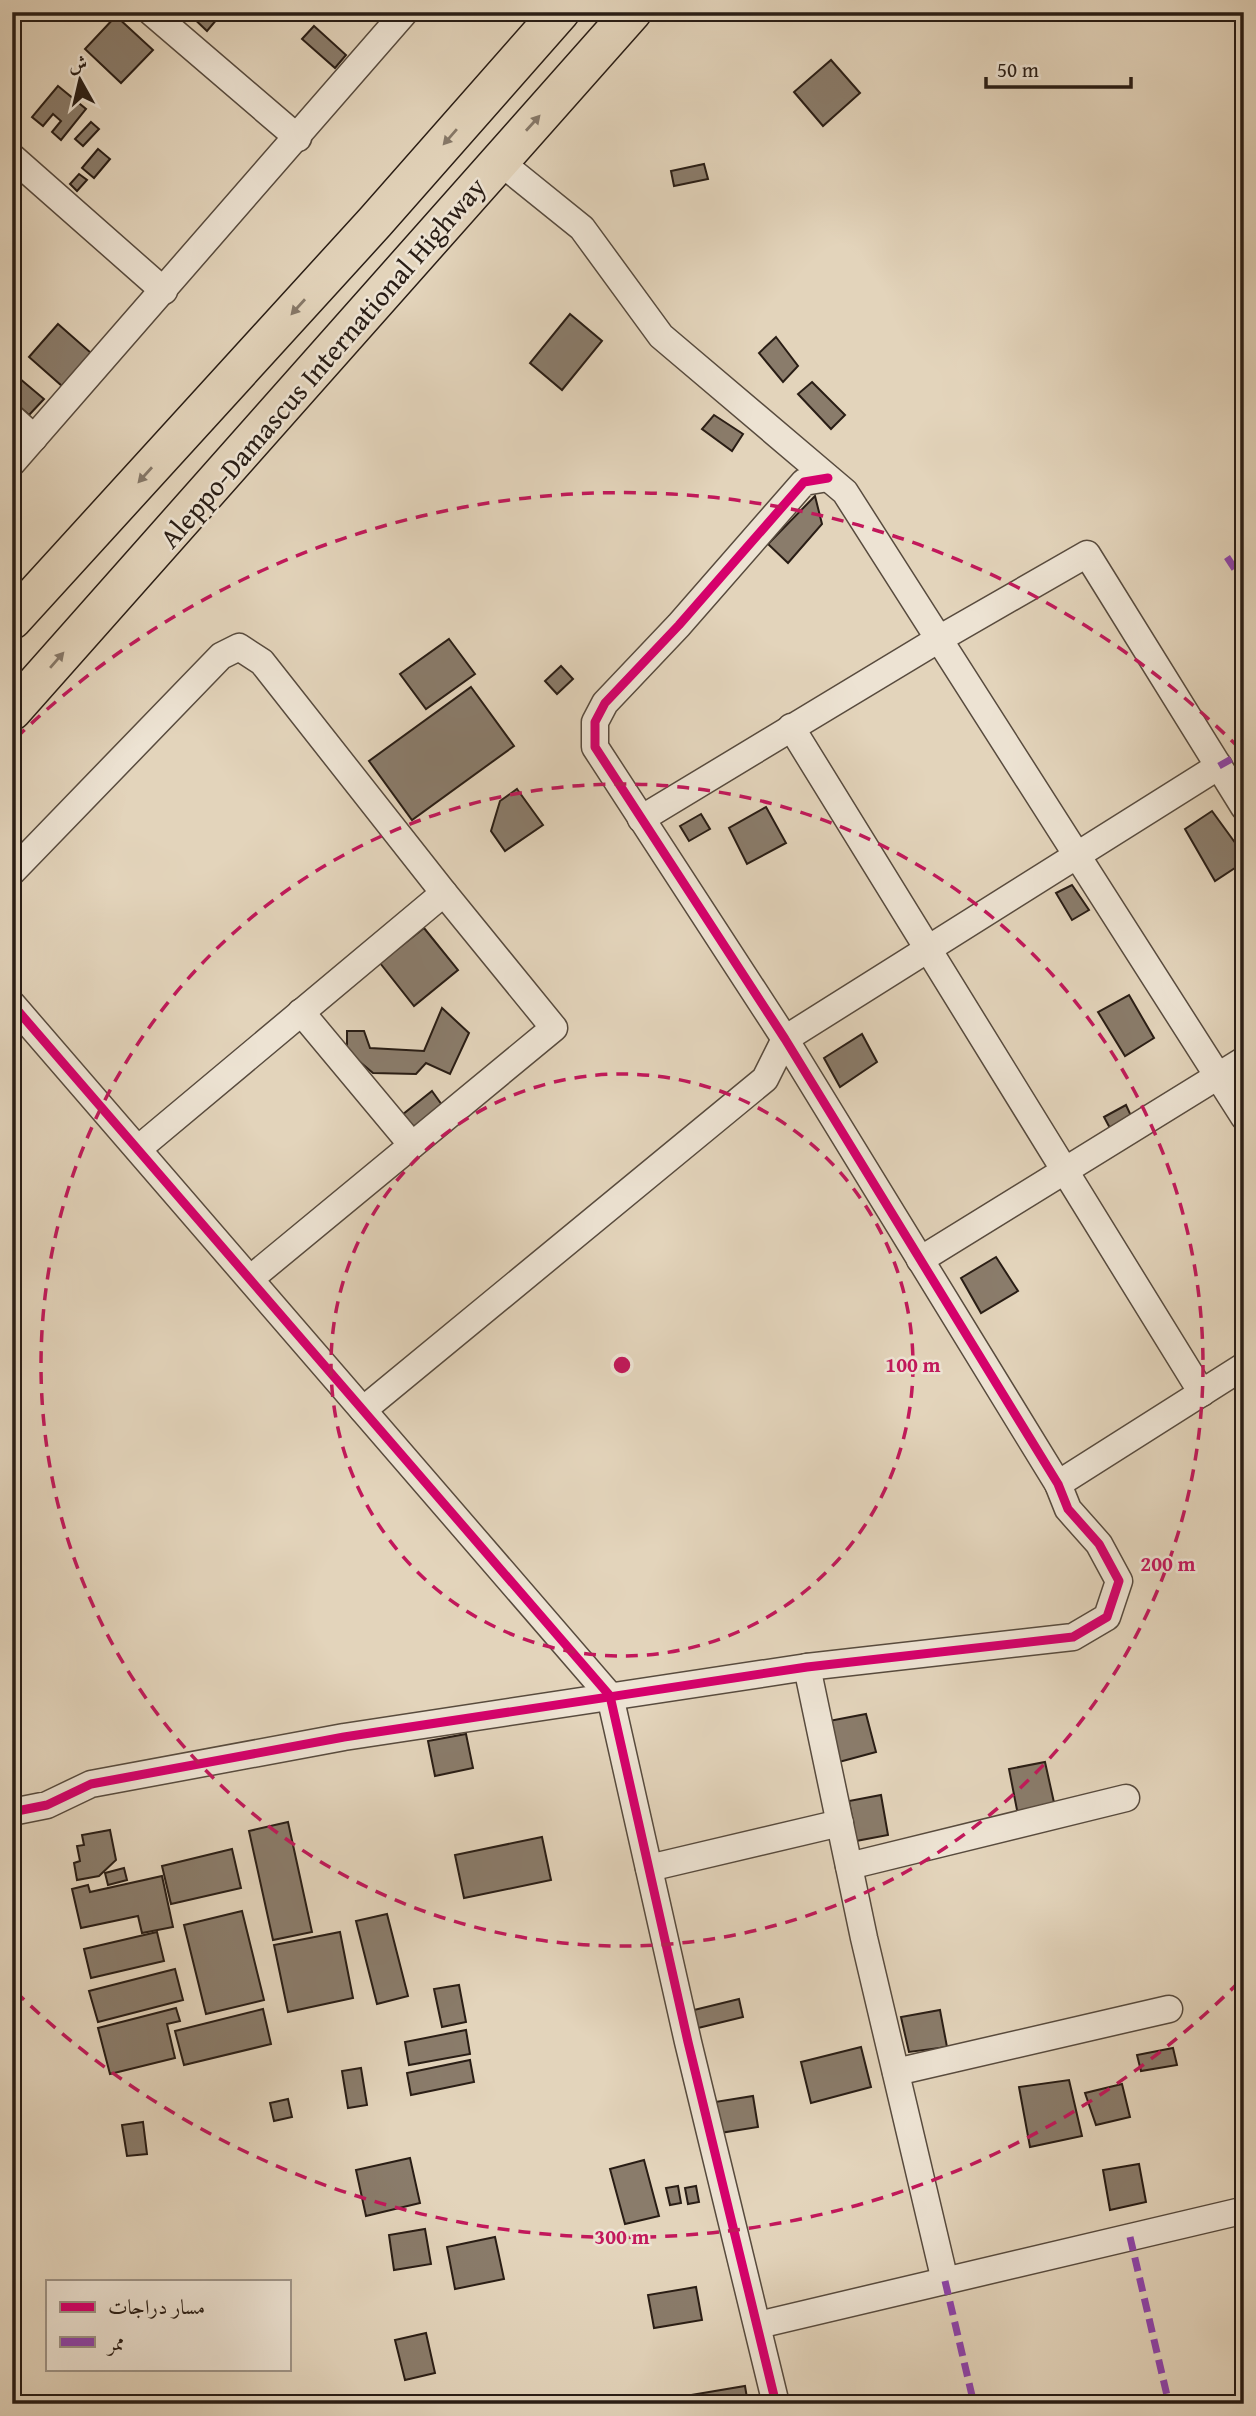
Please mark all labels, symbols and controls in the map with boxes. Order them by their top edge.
north arrow [46,46,116,116]
scale bar [986,46,1132,90]
text: ش [66,48,89,78]
text: 50 m [997,54,1039,85]
one-way arrow [525,114,541,132]
one-way arrow [442,128,458,146]
street label: Aleppo-Damascus International Highway [149,167,495,557]
one-way arrow [290,298,306,316]
one-way arrow [137,466,153,484]
one-way arrow [49,652,65,669]
text: 100 m [885,1349,941,1380]
centre of rings [610,1353,634,1377]
text: 200 m [1140,1548,1196,1579]
text: 300 m [594,2221,650,2252]
legend [46,2280,290,2370]
text: مسار دراجات [108,2291,205,2322]
text: ممر [106,2327,125,2358]

